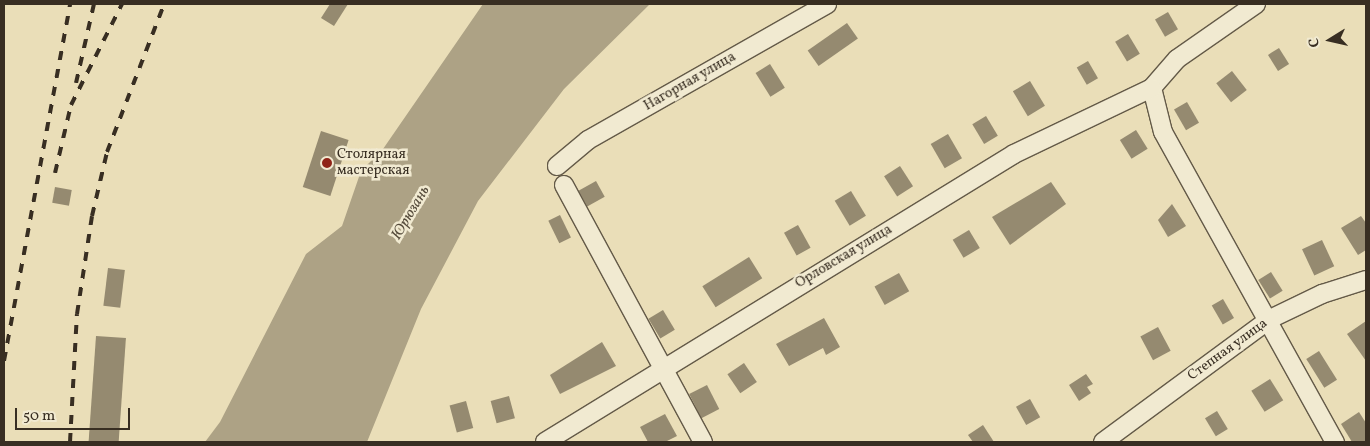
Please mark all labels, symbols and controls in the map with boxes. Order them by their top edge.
north arrow [1305,15,1355,65]
text: С [1305,37,1325,49]
street label: Нагорная улица [641,49,739,115]
place label: Столярная мастерская [337,147,410,180]
marker: Столярная мастерская [321,157,333,169]
water label: Юрюзань [388,183,434,243]
street label: Орловская улица [792,221,896,293]
street label: Степная улица [1185,315,1271,385]
scale bar [18,398,132,430]
text: 50 m [23,406,55,427]

